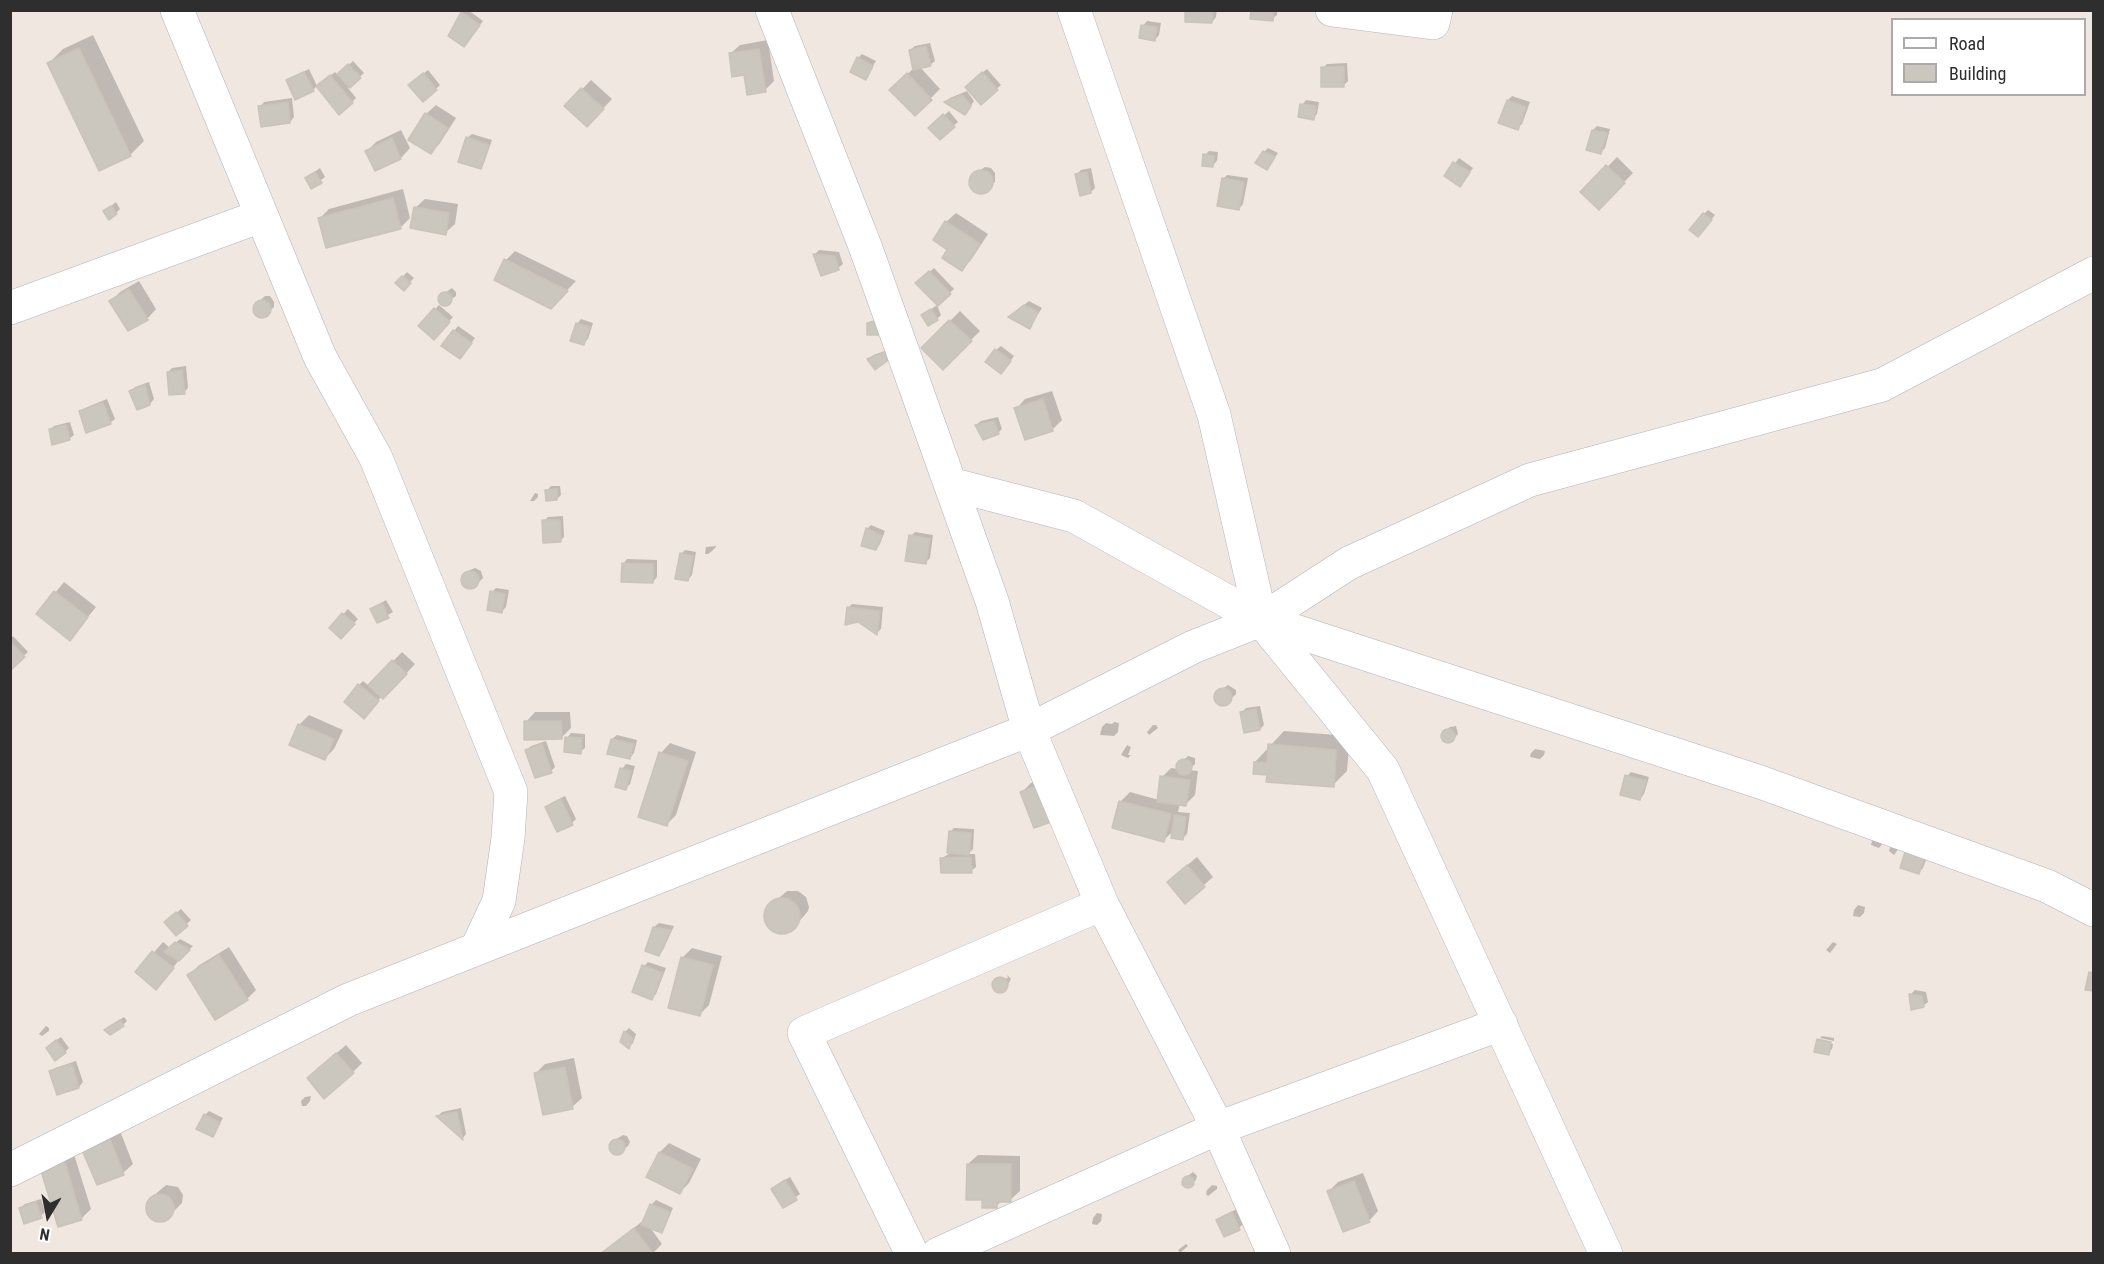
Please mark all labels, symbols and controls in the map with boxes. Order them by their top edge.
legend [1891,18,2086,96]
text: Road [1949,33,1985,54]
text: Building [1949,63,2006,84]
north arrow [18,1186,78,1246]
text: N [38,1224,51,1244]

